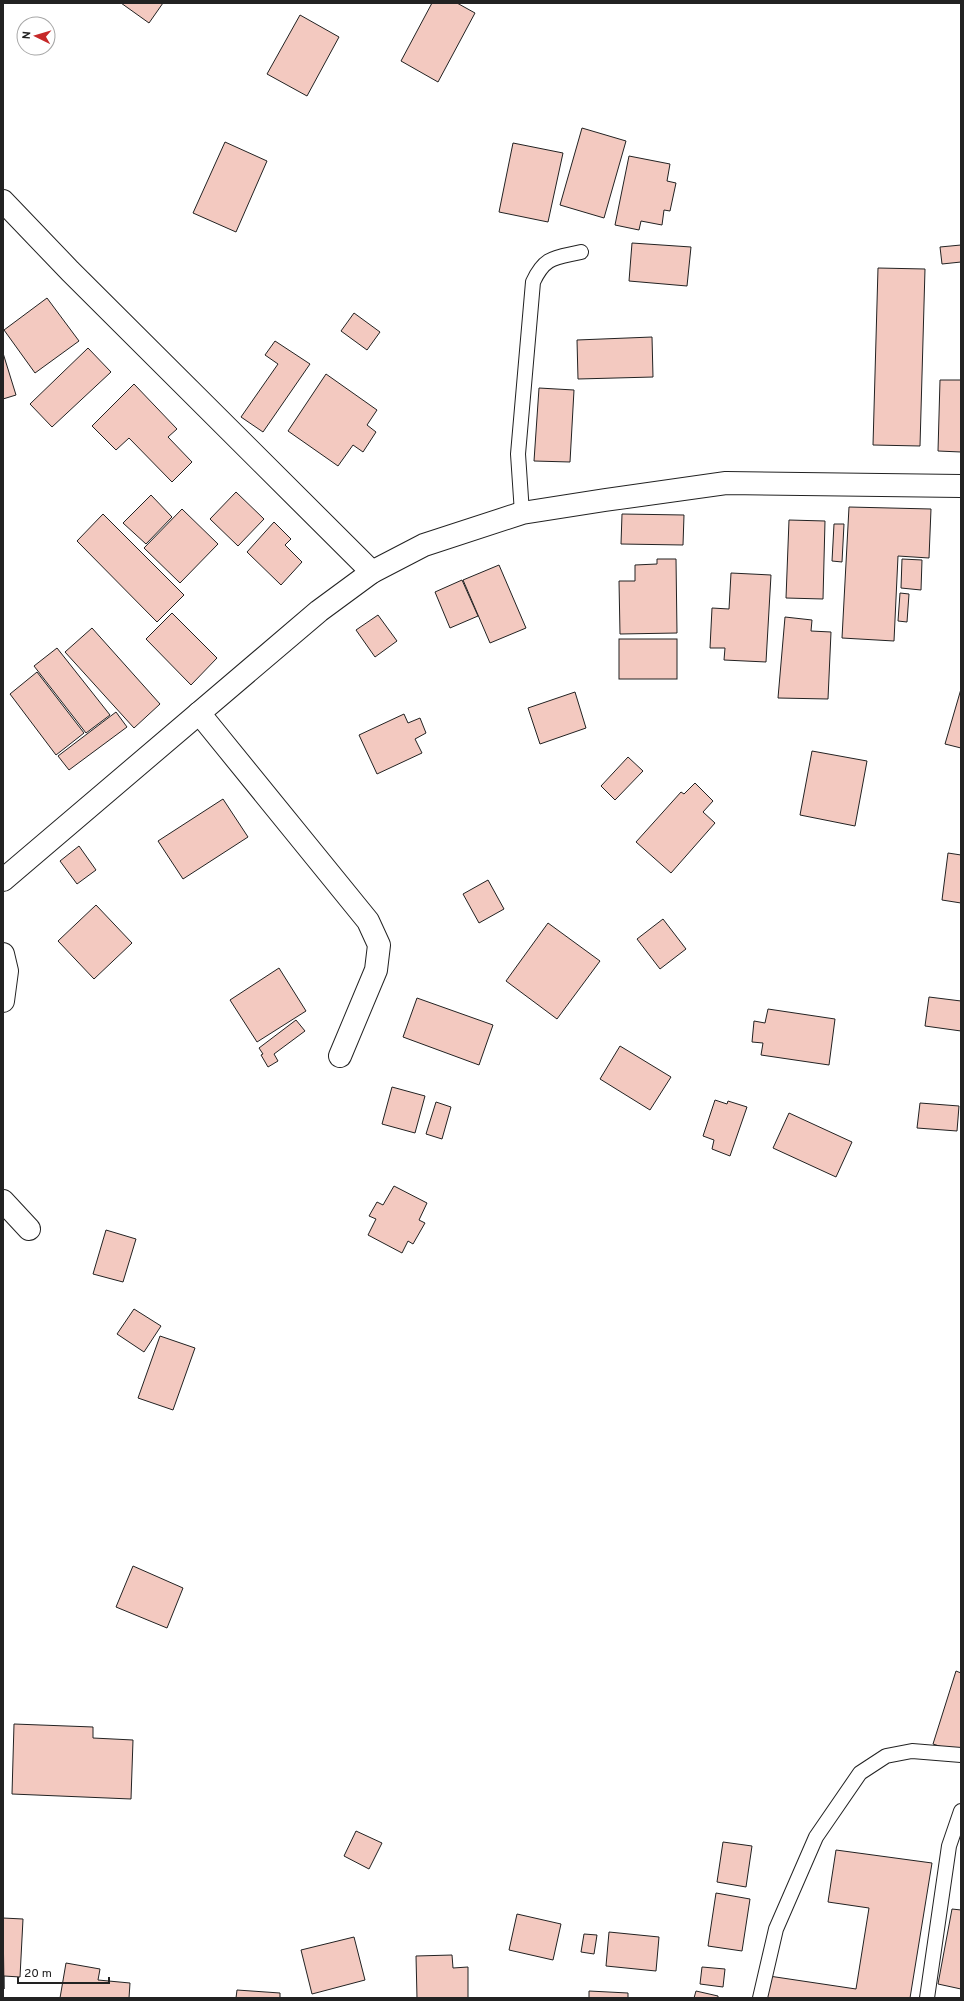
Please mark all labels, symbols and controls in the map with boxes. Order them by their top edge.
north arrow [16,16,56,56]
text: N [20,31,34,40]
scale bar [18,1959,109,1985]
text: 20 m [24,1966,52,1982]

